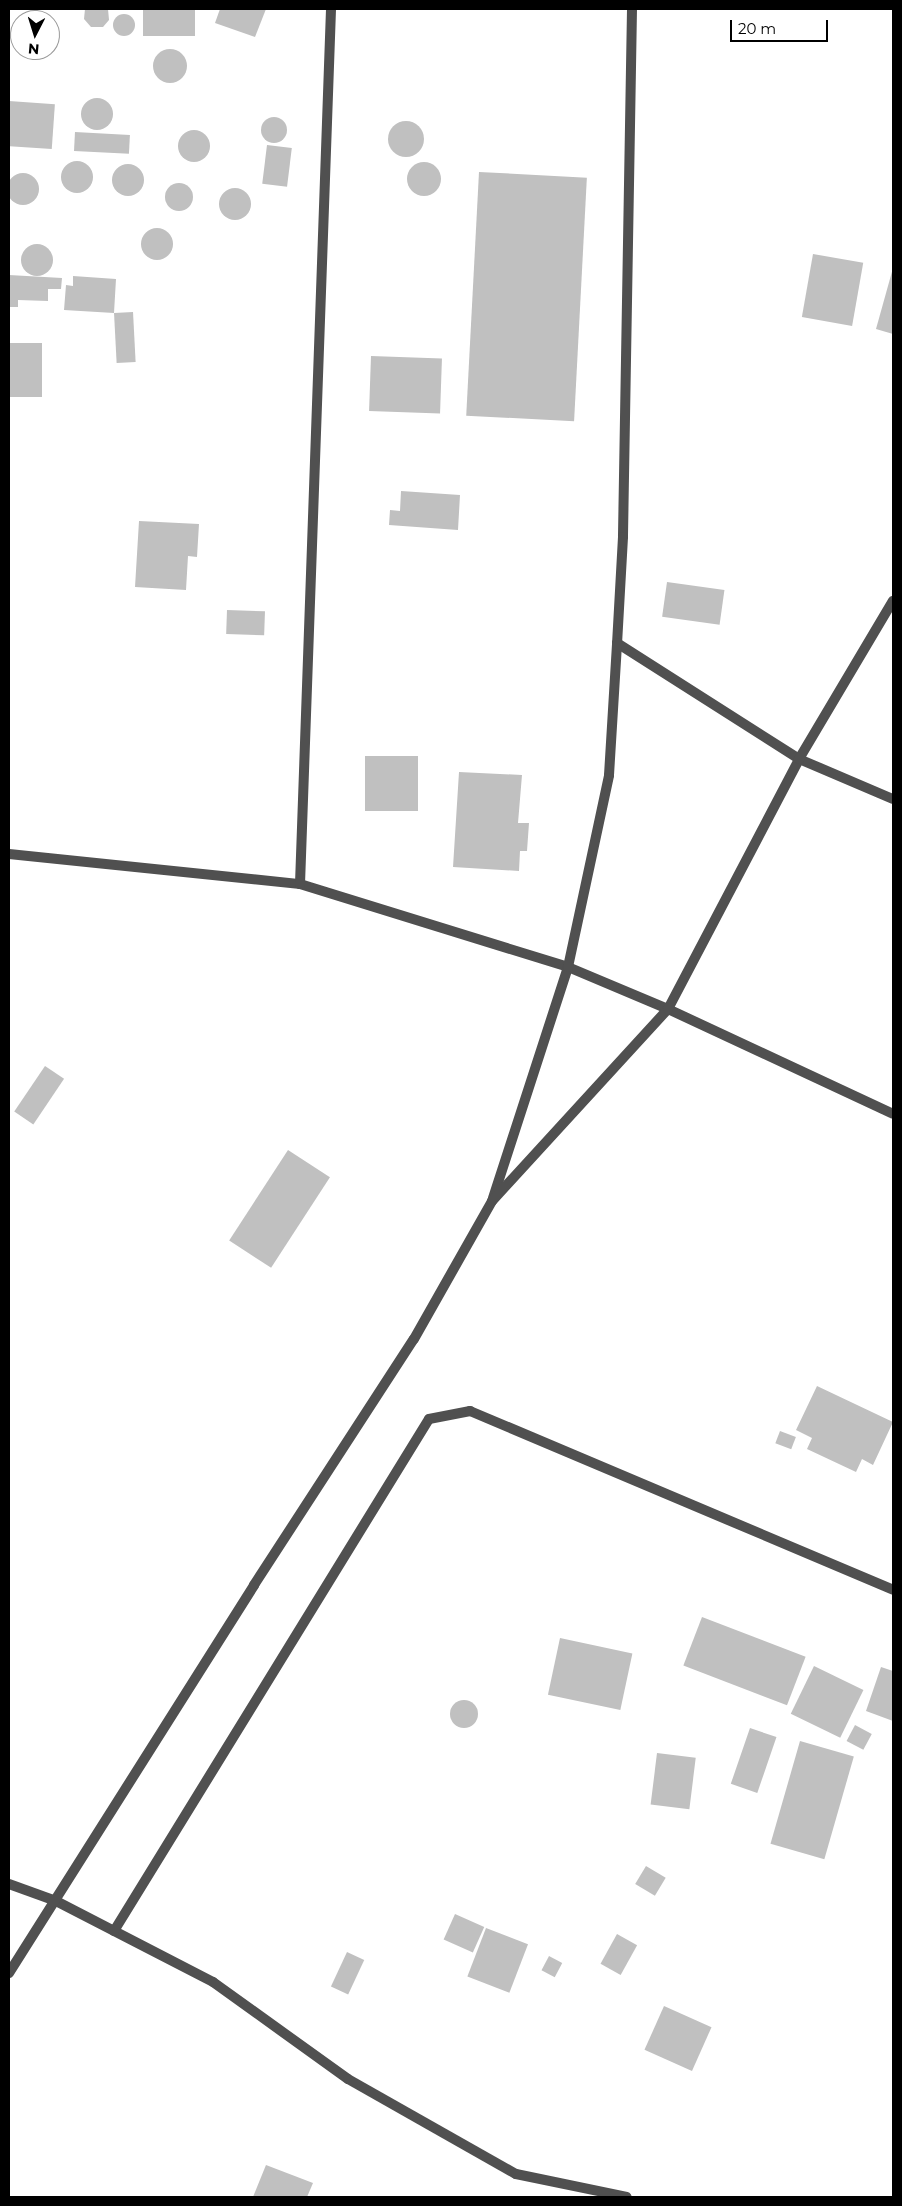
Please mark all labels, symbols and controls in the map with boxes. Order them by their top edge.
north arrow [10,10,60,60]
scale bar [732,10,830,42]
text: 20 m [738,19,776,38]
text: N [27,39,40,58]

